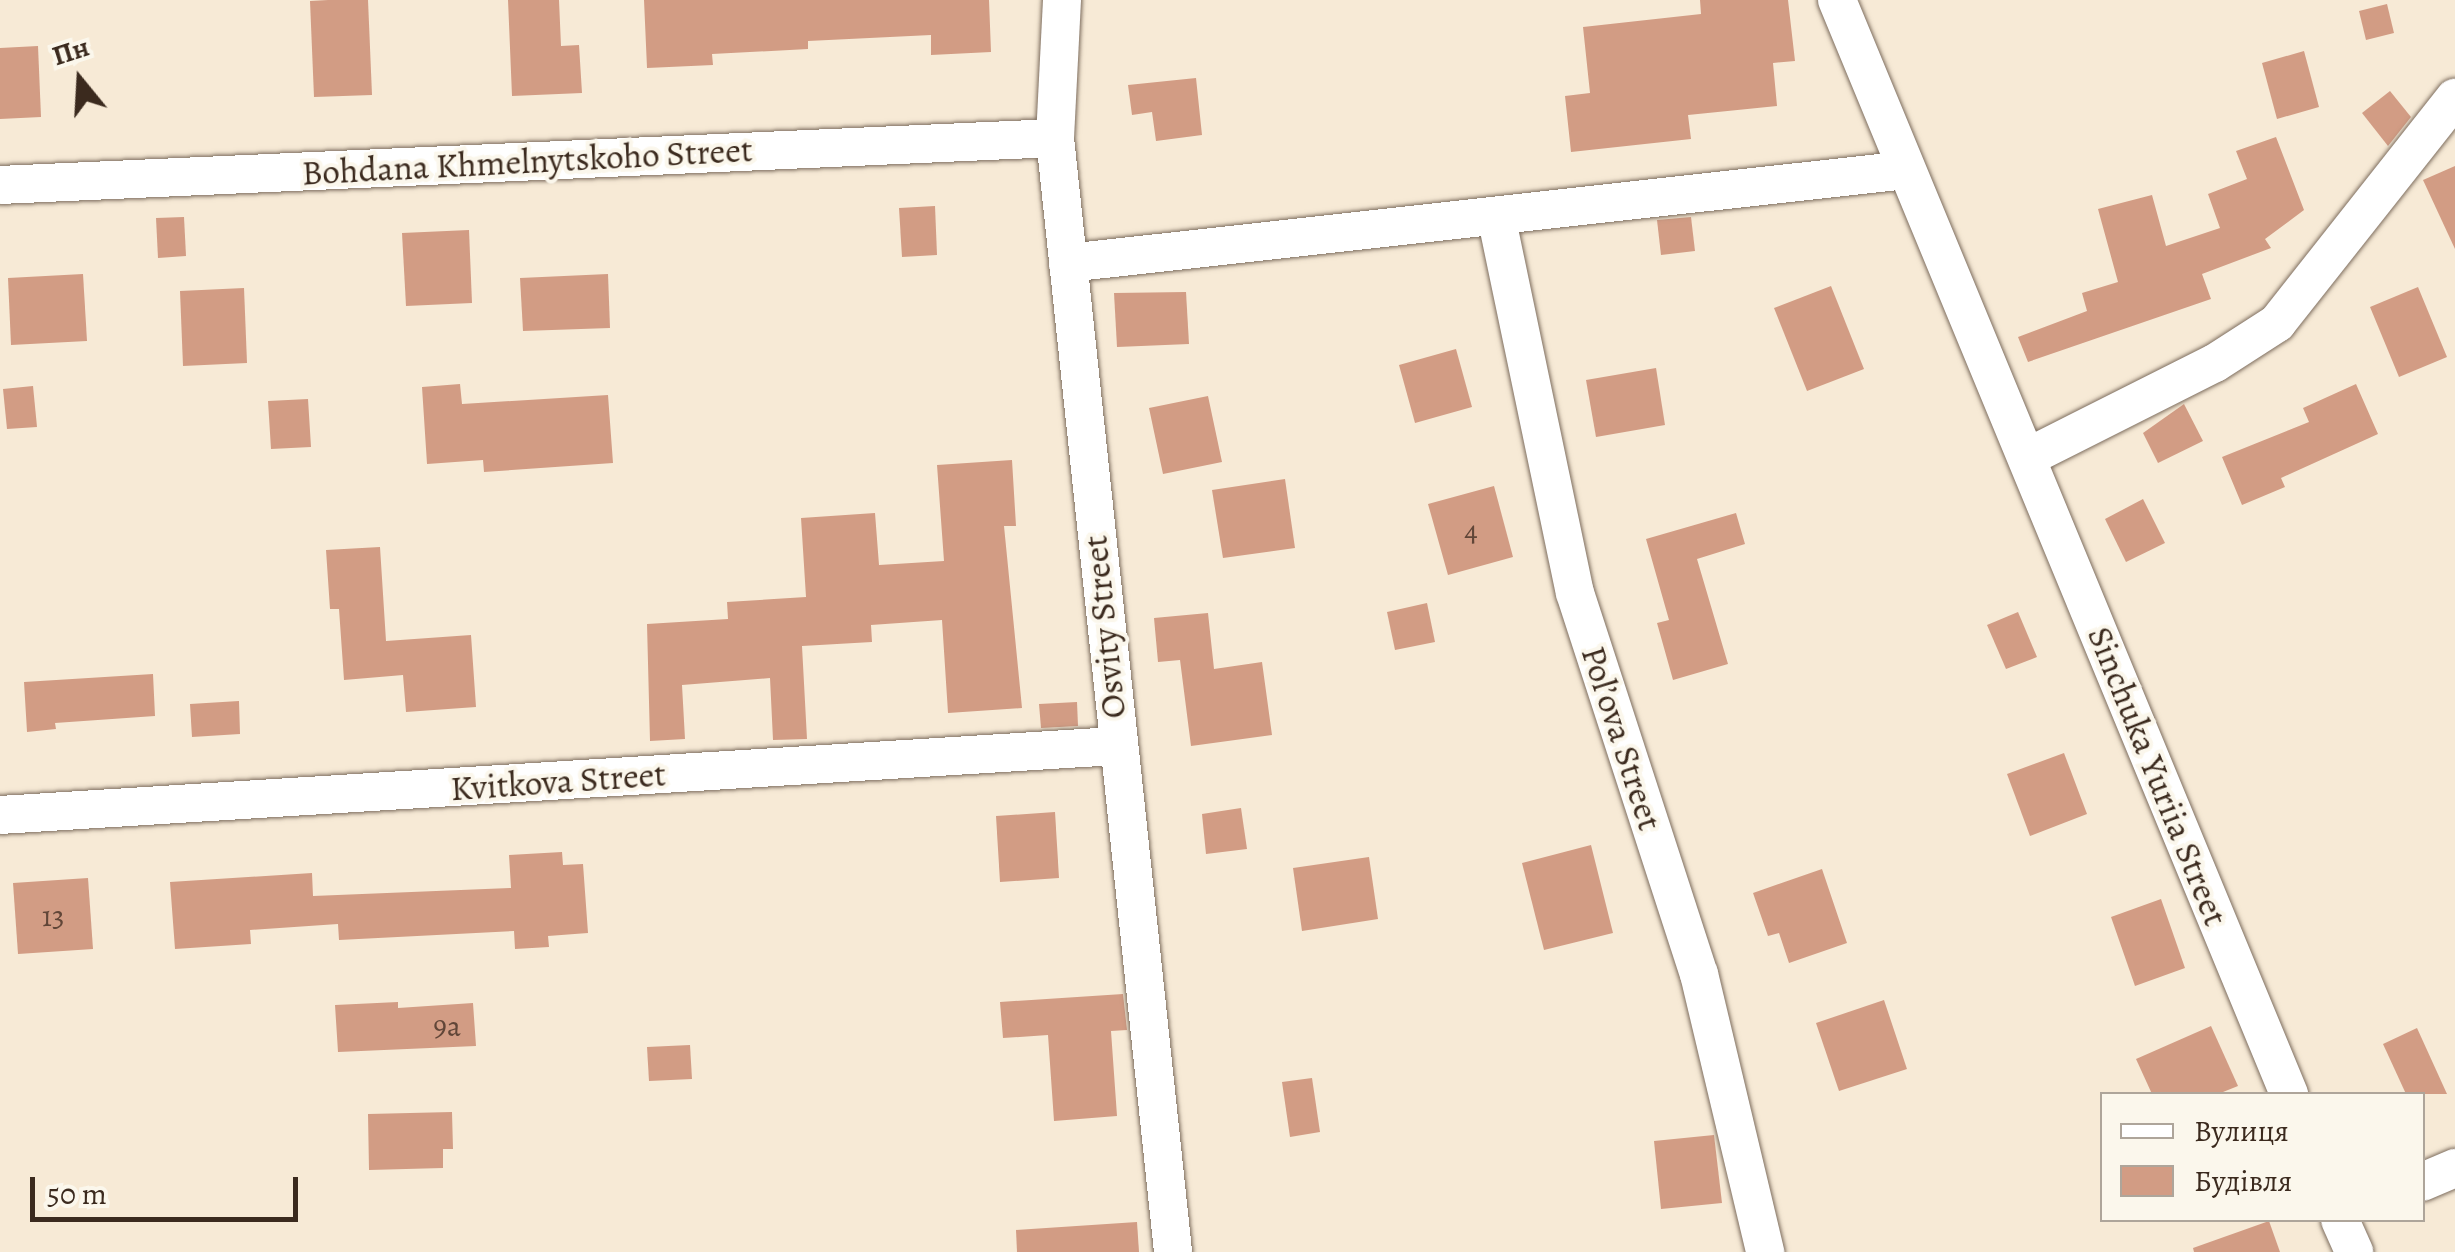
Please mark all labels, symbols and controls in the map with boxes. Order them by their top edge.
text: Пн [47,28,94,75]
north arrow [30,30,130,130]
street label: Bohdana Khmelnytskoho Street [301,128,753,194]
house number: 4 [1464,513,1478,549]
street label: Osvity Street [1074,533,1134,721]
street label: Sinchuka Yuriia Street [2079,620,2237,932]
street label: Pol’ova Street [1573,641,1671,835]
street label: Kvitkova Street [449,753,667,809]
house number: 13 [42,898,64,934]
house number: 9а [433,1008,461,1044]
legend [2100,1092,2425,1222]
text: Вулиця [2194,1111,2289,1151]
scale bar [35,1157,302,1219]
text: Будівля [2194,1161,2292,1201]
text: 50 m [47,1174,107,1214]

